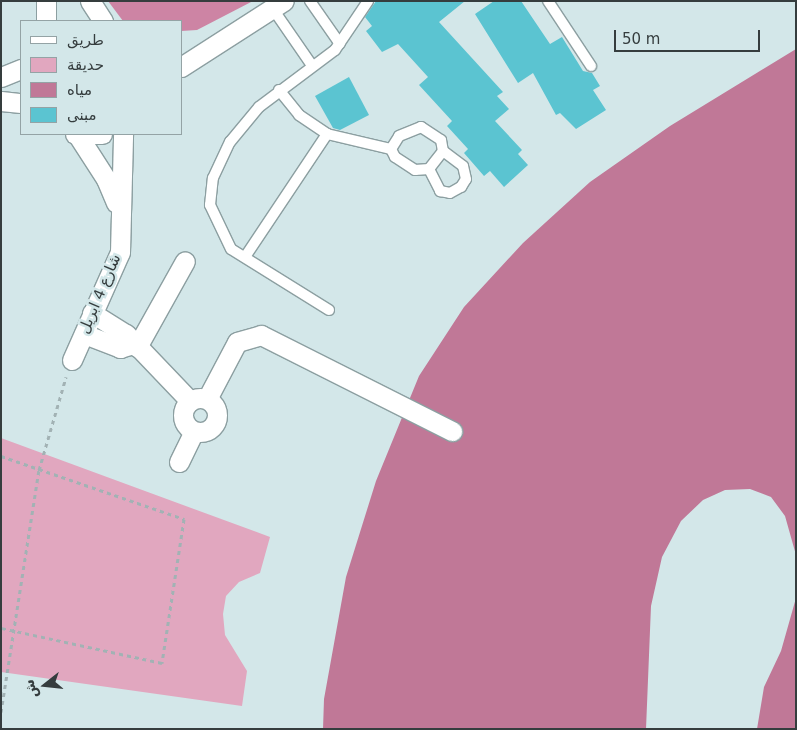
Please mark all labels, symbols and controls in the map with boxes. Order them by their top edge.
legend [20,20,182,135]
scale bar [617,20,763,52]
text: 50 m [622,30,660,48]
text: طريق [67,31,104,49]
text: حديقة [67,56,104,74]
text: مياه [67,81,92,99]
text: مبنى [67,106,97,124]
street label: شارع 4 ابريل [75,252,125,336]
north arrow [20,660,70,710]
text: ش [20,678,41,701]

